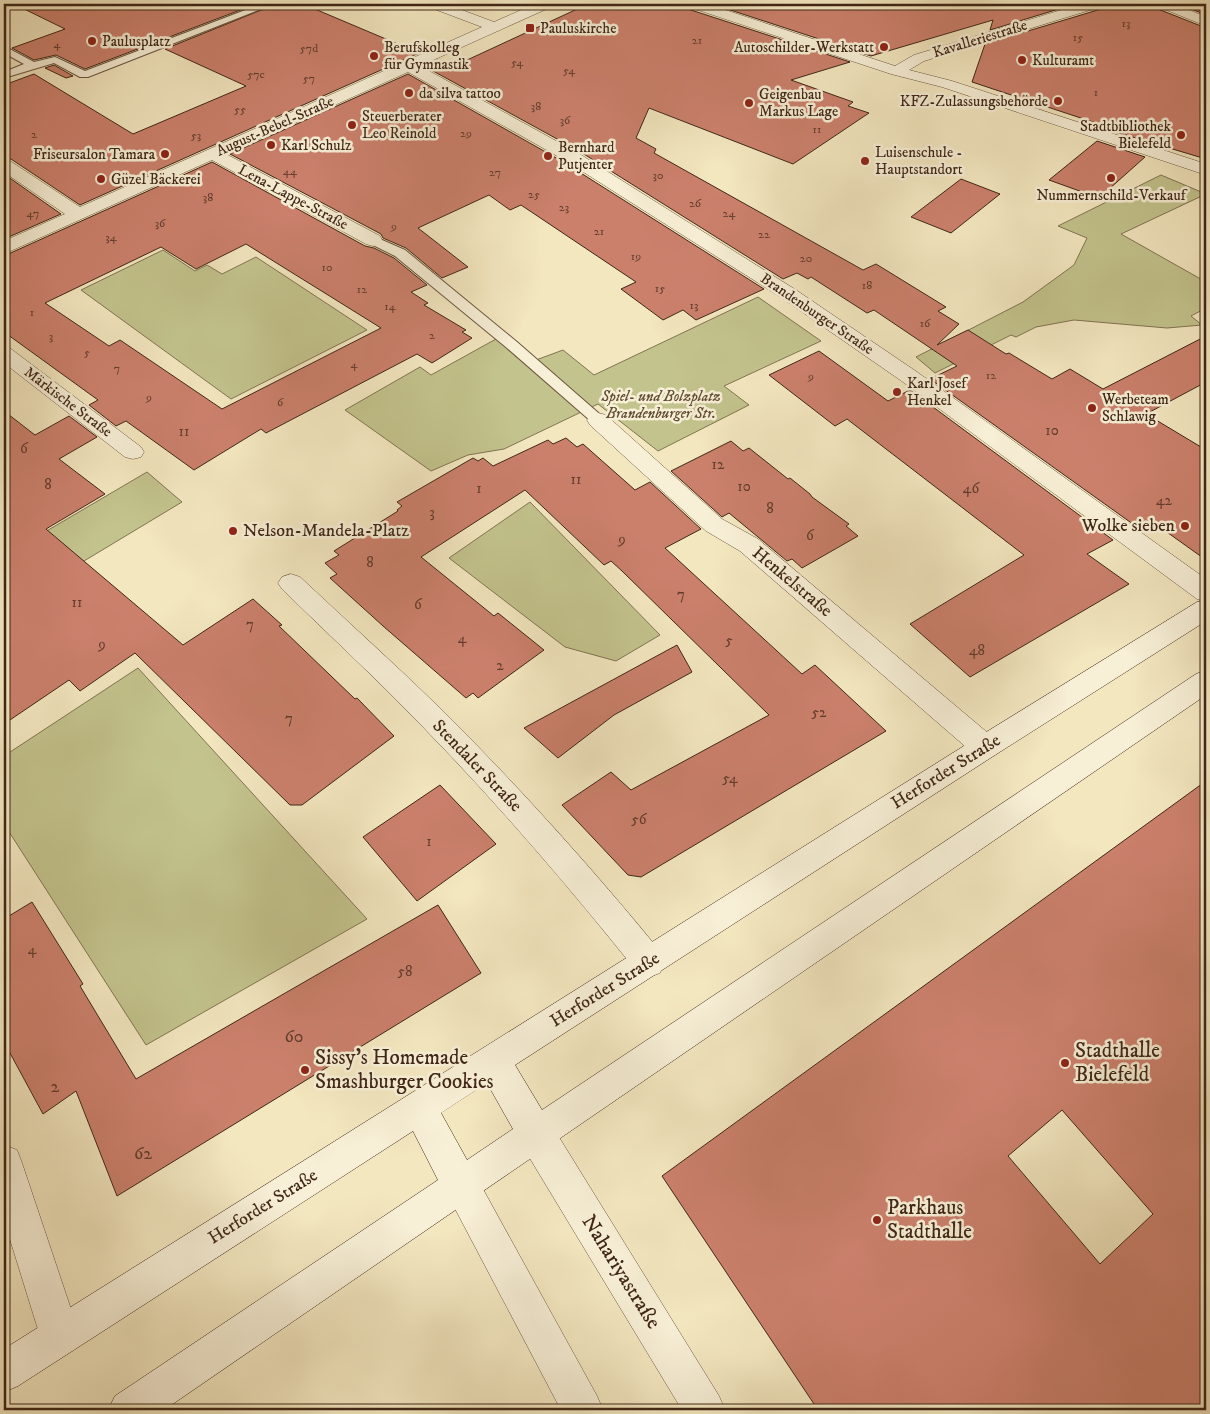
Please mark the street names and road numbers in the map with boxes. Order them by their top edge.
street label: Kavalleriestraße [930,16,1030,62]
street label: August-Bebel-Straße [213,92,337,160]
street label: Lena-Lappe-Straße [235,160,351,234]
street label: Brandenburger Straße [757,269,877,359]
street label: Märkische Straße [20,363,116,441]
street label: Henkelstraße [747,542,837,622]
street label: Stendaler Straße [427,715,527,817]
street label: Herforder Straße [887,730,1005,814]
street label: Herforder Straße [546,948,664,1032]
street label: Herforder Straße [204,1165,322,1249]
street label: Nahariyastraße [576,1210,667,1334]

